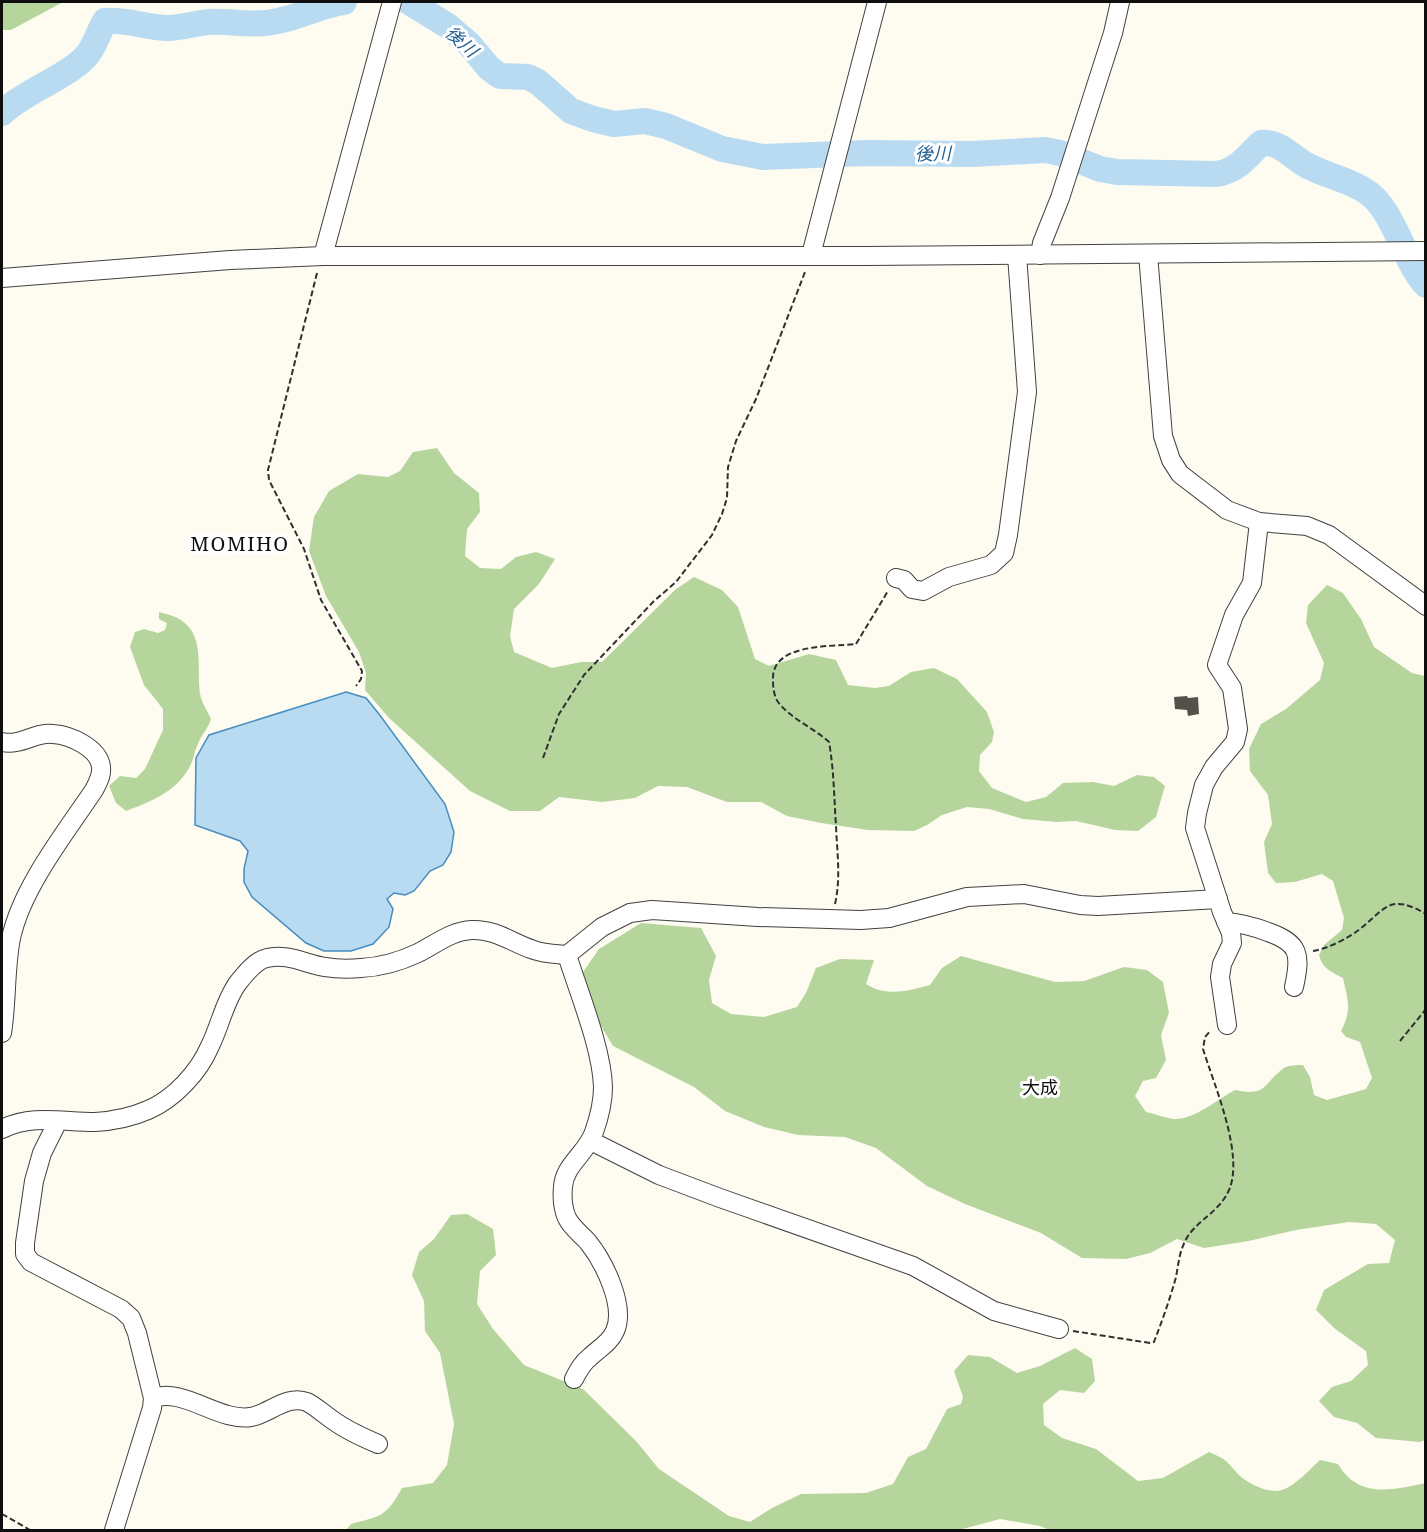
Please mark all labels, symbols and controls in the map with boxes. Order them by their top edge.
water label: 後川 [441,20,485,63]
water label: 後川 [915,141,953,165]
district label: MOMIHO [190,530,290,557]
district label: 大成 [1022,1075,1058,1099]

